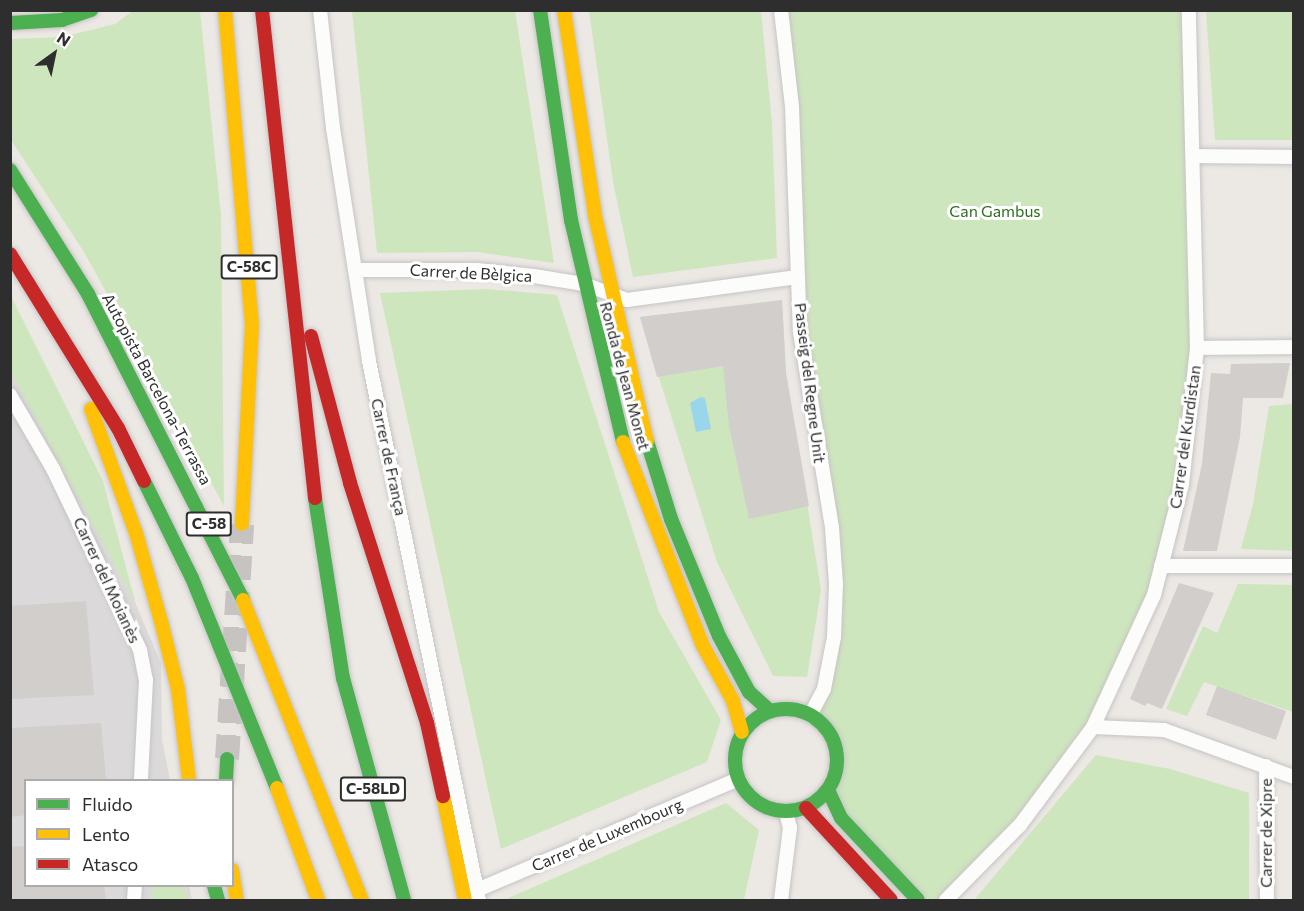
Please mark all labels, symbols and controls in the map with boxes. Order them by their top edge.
north arrow [24,24,84,84]
text: N [54,27,74,50]
park label: Can Gambus [949,201,1041,221]
road number: C-58C [220,255,278,279]
street label: Carrer de Bèlgica [409,260,533,286]
street label: Autopista Barcelona-Terrassa [98,290,216,488]
street label: Ronda de Jean Monet [596,300,654,452]
street label: Passeig del Regne Unit [791,302,829,464]
street label: Carrer del Kurdistan [1165,364,1205,510]
street label: Carrer de França [367,397,411,517]
road number: C-58 [185,512,233,536]
street label: Carrer del Moianès [69,514,145,646]
road number: C-58LD [338,777,407,801]
street label: Carrer de Xipre [1256,778,1276,888]
legend [24,779,234,887]
text: Fluido [82,793,133,815]
street label: Carrer de Luxembourg [529,794,685,876]
text: Lento [82,823,130,845]
text: Atasco [82,853,138,875]

